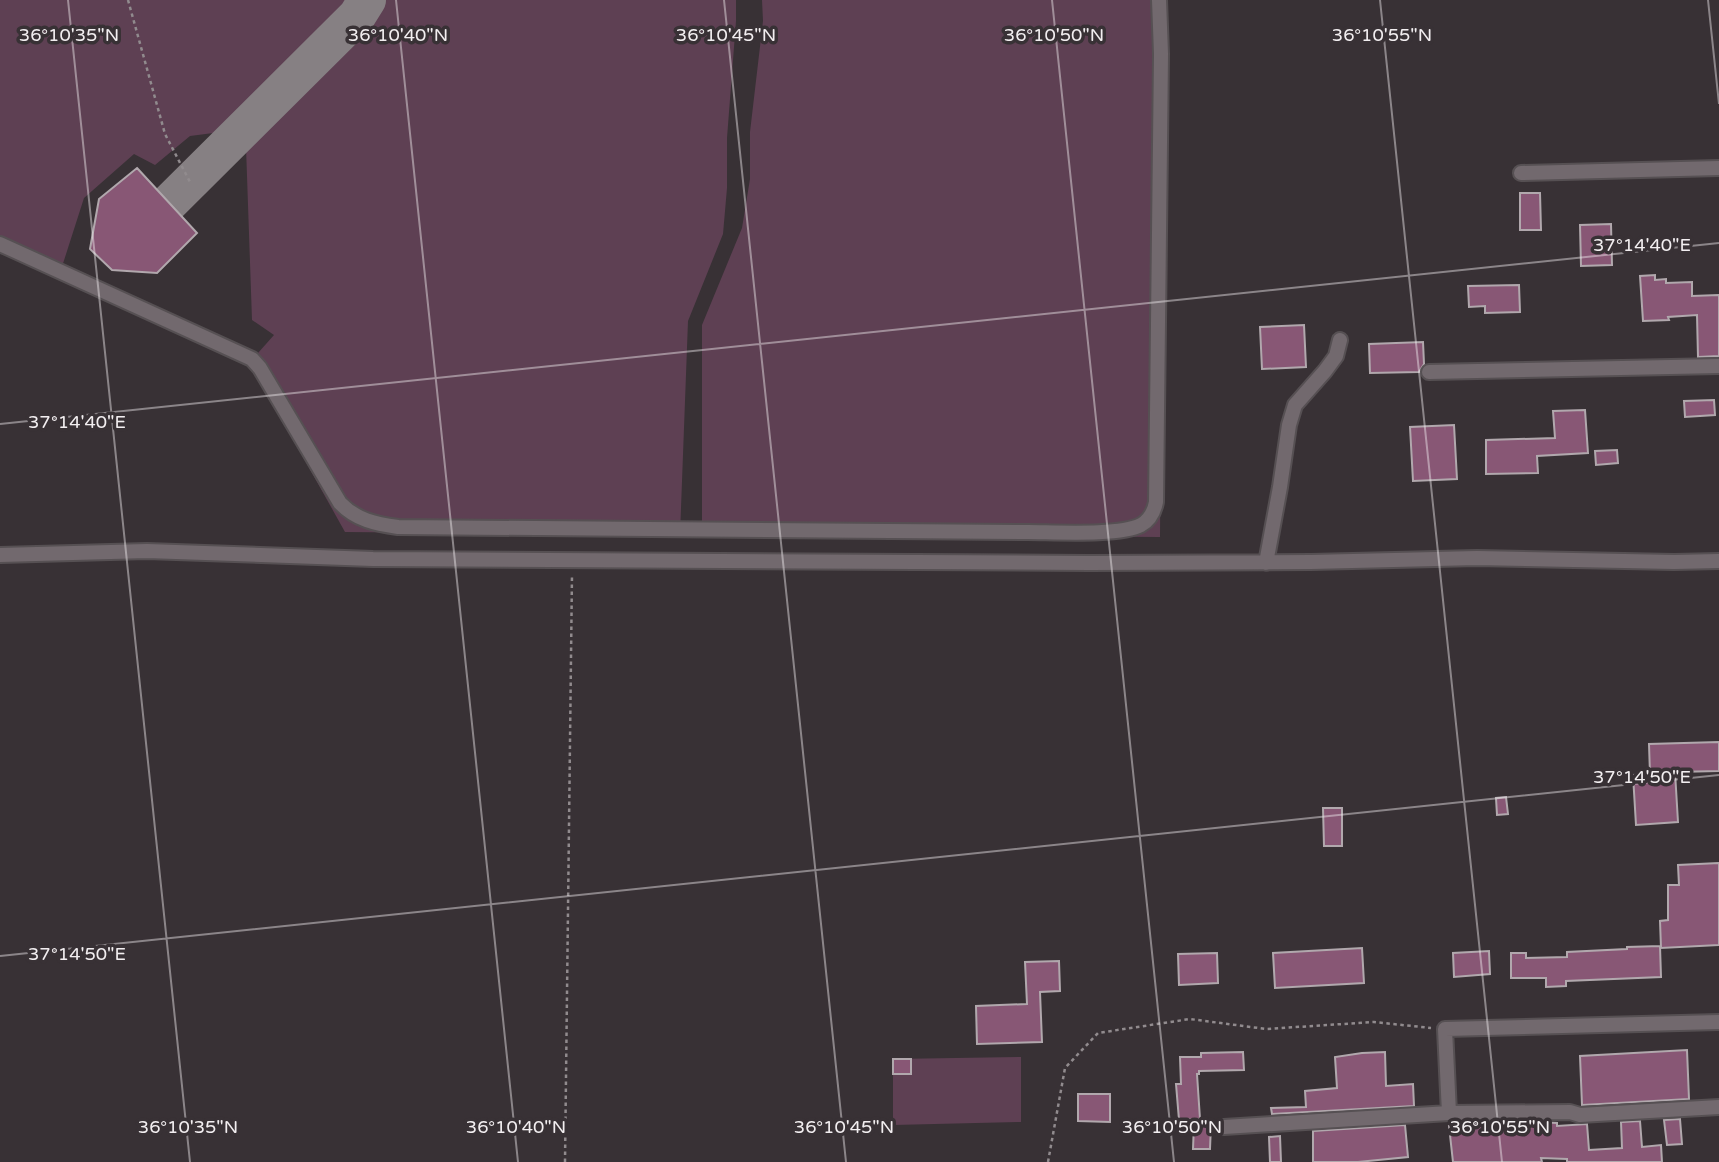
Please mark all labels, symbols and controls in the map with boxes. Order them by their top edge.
text: 36°10'35"N [19,24,119,46]
text: 36°10'40"N [348,24,448,46]
text: 36°10'45"N [676,24,776,46]
text: 36°10'50"N [1004,24,1104,46]
text: 36°10'55"N [1332,24,1432,46]
text: 37°14'40"E [1593,234,1691,256]
text: 37°14'40"E [28,411,126,433]
text: 37°14'50"E [1593,766,1691,788]
text: 37°14'50"E [28,943,126,965]
text: 36°10'35"N [138,1116,238,1138]
text: 36°10'40"N [466,1116,566,1138]
text: 36°10'45"N [794,1116,894,1138]
text: 36°10'50"N [1122,1116,1222,1138]
text: 36°10'55"N [1450,1116,1550,1138]

